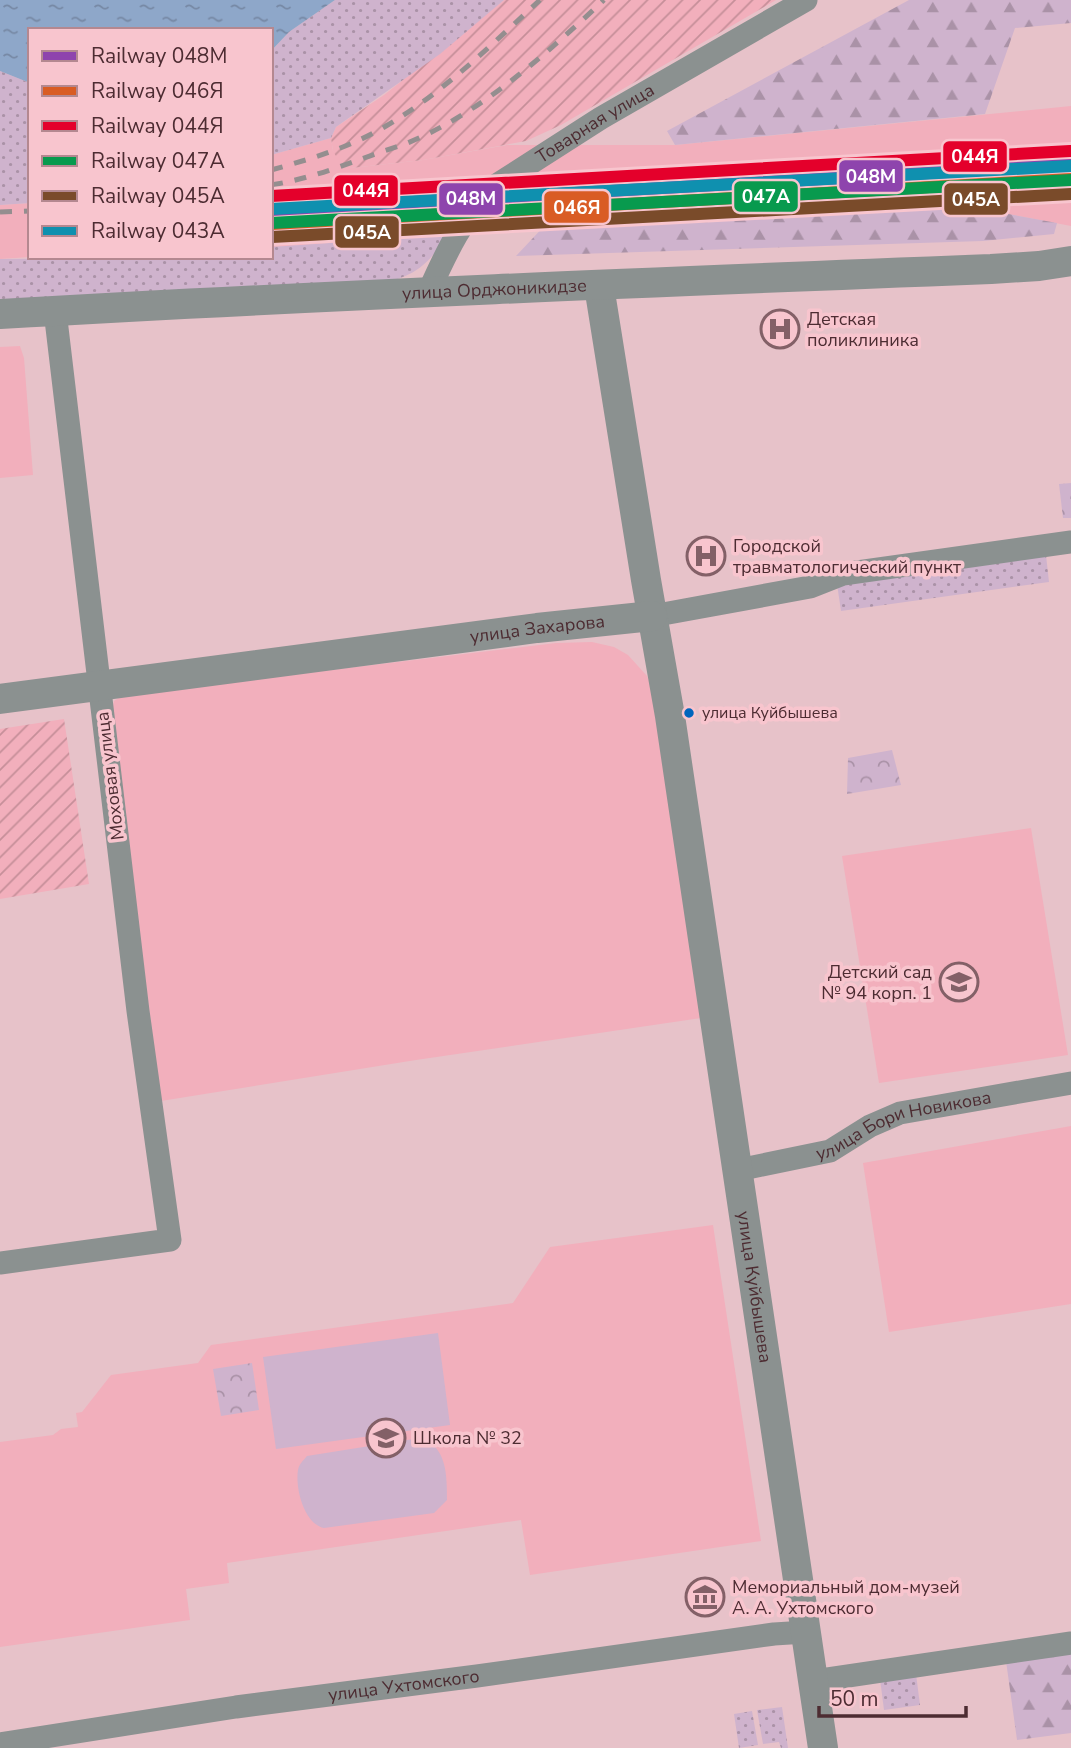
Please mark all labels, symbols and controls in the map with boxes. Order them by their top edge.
legend [28,28,273,259]
text: Railway 048М [91,42,227,70]
text: Railway 046Я [91,77,224,105]
street label: Товарная улица [531,78,659,169]
text: Railway 044Я [91,112,224,140]
line badge: 044Я [942,140,1008,173]
text: 044Я [951,144,999,170]
text: Railway 047А [91,147,225,175]
line badge: 048М [838,159,904,193]
text: 048М [846,164,896,190]
line badge: 044Я [333,174,399,207]
text: 044Я [342,178,390,204]
line badge: 047А [733,180,799,213]
text: Railway 045А [91,182,225,210]
line badge: 048М [438,182,504,216]
line badge: 045А [943,182,1009,216]
text: 047А [742,184,791,210]
text: 048М [446,186,496,212]
text: 045А [952,187,1001,213]
line badge: 046Я [543,190,610,224]
text: 046Я [553,195,601,221]
line badge: 045А [334,215,400,249]
text: Railway 043А [91,217,225,245]
text: 045А [343,220,392,246]
street label: улица Орджоникидзе [402,273,587,305]
place label: Детская поликлиника [807,307,919,352]
hospital icon: Детская поликлиника [759,308,801,350]
place label: Городской травматологический пункт [733,534,961,579]
hospital icon: Городской травматологический пункт [685,535,727,577]
street label: улица Захарова [468,609,606,649]
place label: улица Куйбышева [702,702,838,724]
marker: улица Куйбышева [682,706,696,720]
street label: Моховая улица [90,710,130,842]
place label: Детский сад № 94 корп. 1 [821,960,932,1005]
school or university icon: Детский сад № 94 корп. 1 [938,961,980,1003]
street label: улица Бори Новикова [814,1085,993,1166]
street label: улица Куйбышева [732,1209,778,1364]
school or university icon: Школа № 32 [365,1417,407,1459]
place label: Школа № 32 [413,1426,522,1450]
place label: Мемориальный дом-музей А. А. Ухтомского [732,1575,960,1620]
museum icon: Мемориальный дом-музей А. А. Ухтомского [684,1576,726,1618]
street label: улица Ухтомского [327,1664,481,1707]
scale bar [819,1674,966,1718]
text: 50 m [830,1685,879,1713]

